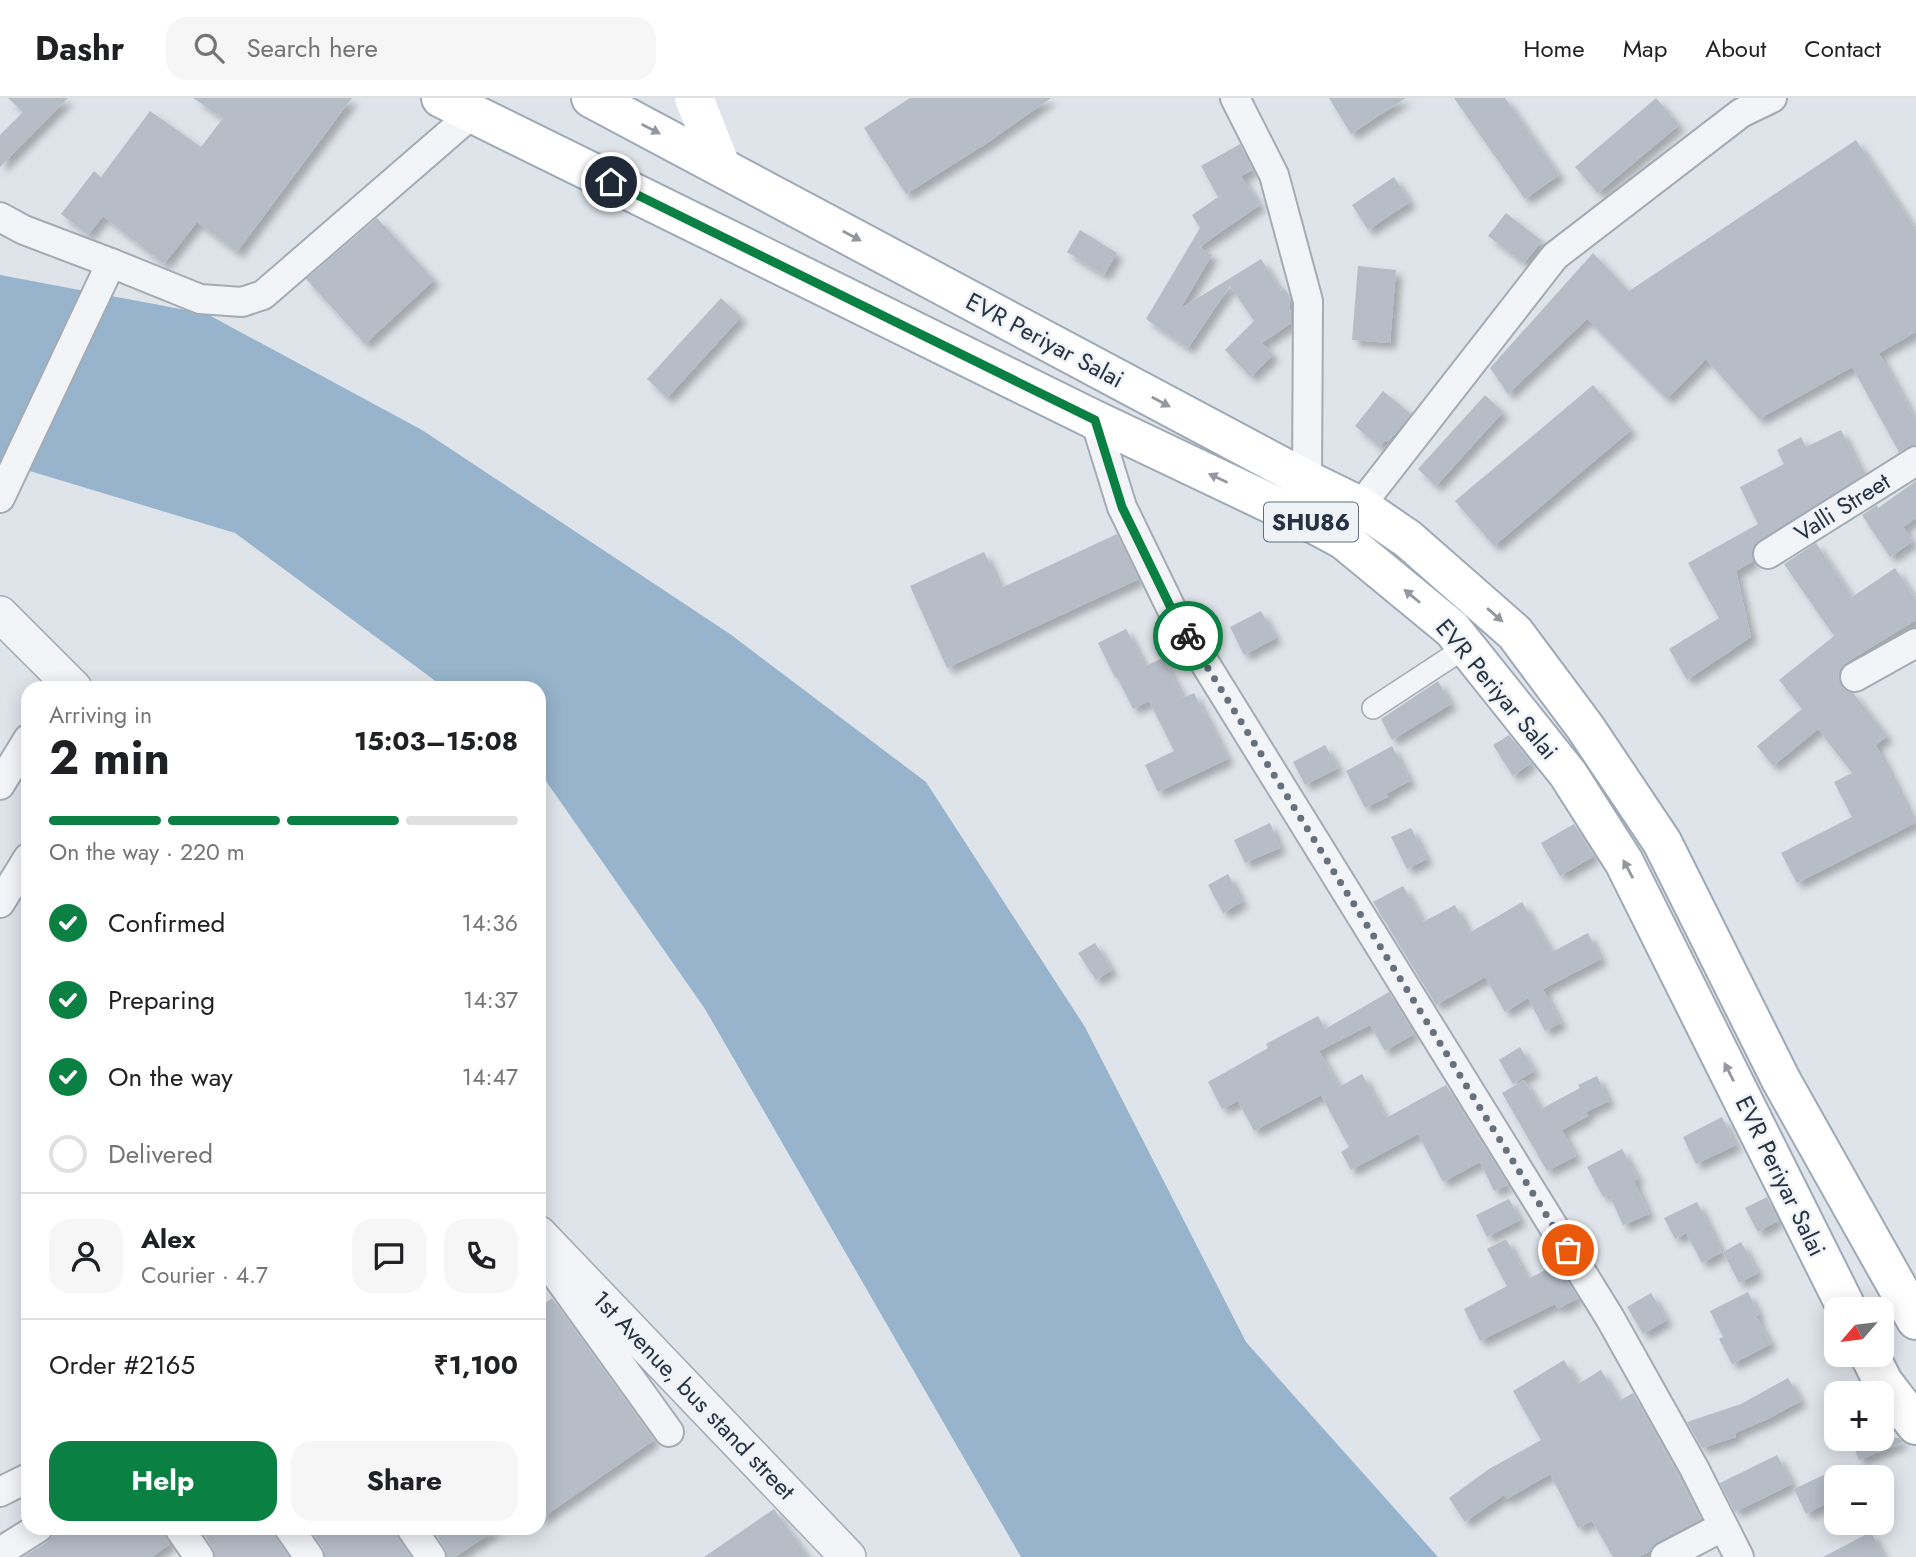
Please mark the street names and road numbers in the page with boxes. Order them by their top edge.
street label: EVR Periyar Salai [960,284,1130,396]
street label: Valli Street [1787,464,1897,550]
road number: SHU86 [1264,502,1358,542]
street label: EVR Periyar Salai [1428,611,1566,767]
street label: EVR Periyar Salai [1727,1090,1835,1262]
street label: 1st Avenue, bus stand street [585,1283,804,1508]

